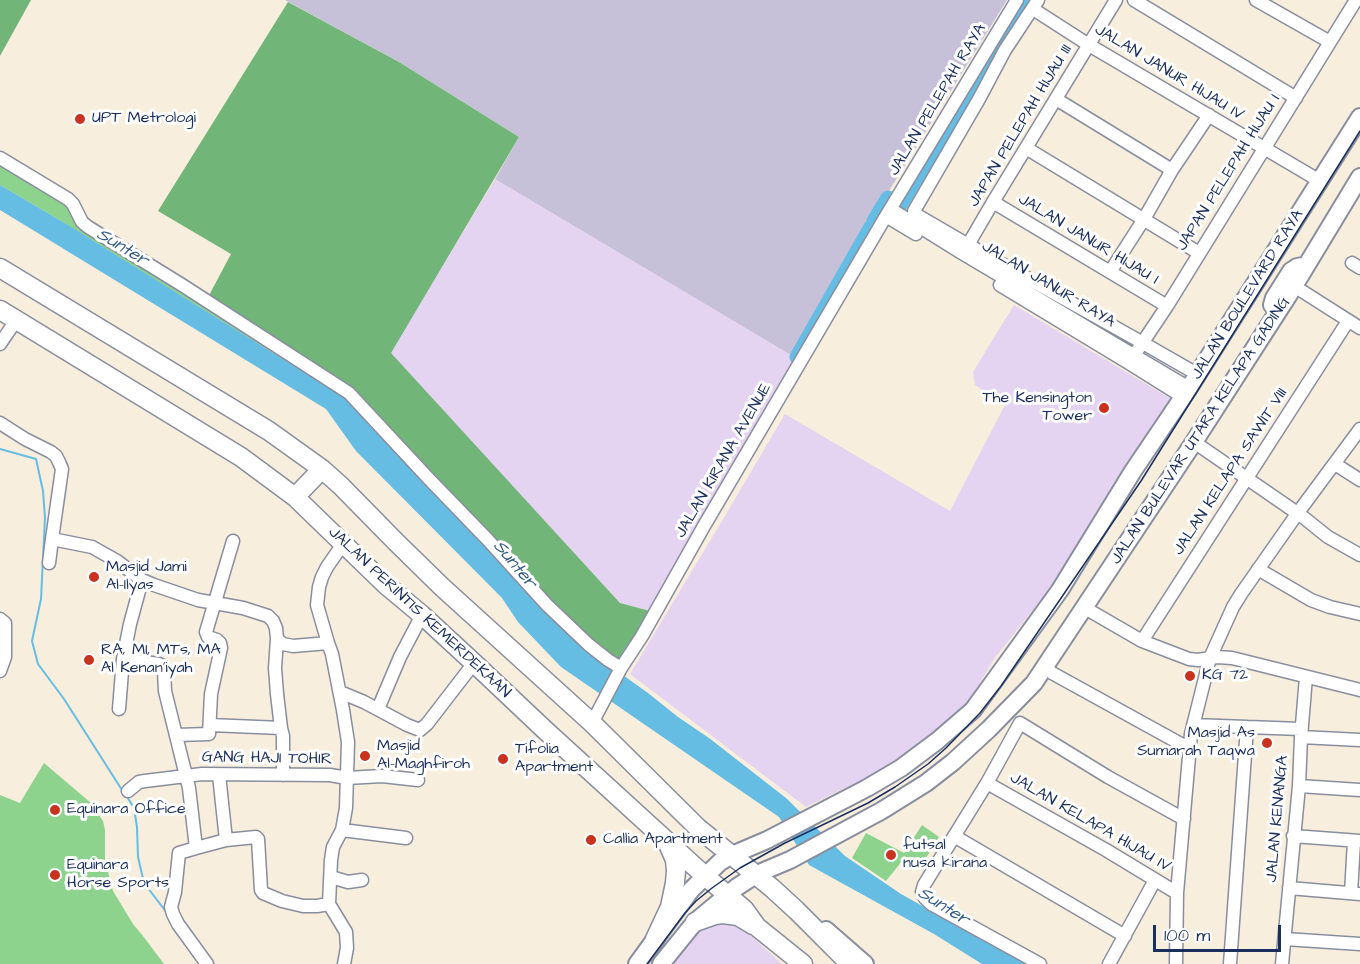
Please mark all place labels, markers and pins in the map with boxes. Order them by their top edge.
place label: UPT Metrologi [92,109,196,129]
marker: UPT Metrologi [73,112,87,126]
place label: The Kensington Tower [983,389,1092,427]
marker: The Kensington Tower [1097,401,1111,415]
place label: Masjid Jami Al-Ilyas [106,558,187,596]
marker: Masjid Jami Al-Ilyas [87,570,101,584]
place label: RA, MI, MTs, MA Al Kenan'iyah [101,641,221,679]
marker: RA, MI, MTs, MA Al Kenan'iyah [82,653,96,667]
place label: KG 72 [1202,666,1248,686]
marker: KG 72 [1183,669,1197,683]
place label: Masjid As Sumarah Taqwa [1137,724,1255,762]
marker: Masjid As Sumarah Taqwa [1260,736,1274,750]
place label: Masjid Al-Maghfiroh [377,737,470,775]
place label: Tifolia Apartment [515,740,593,778]
marker: Masjid Al-Maghfiroh [358,749,372,763]
marker: Tifolia Apartment [496,752,510,766]
place label: Equinara Office [67,800,186,820]
marker: Equinara Office [48,803,62,817]
place label: Callia Apartment [603,830,723,850]
marker: Callia Apartment [584,833,598,847]
place label: futsal nusa kirana [903,836,987,874]
marker: futsal nusa kirana [884,848,898,862]
place label: Equinara Horse Sports [67,856,169,894]
marker: Equinara Horse Sports [48,868,62,882]

